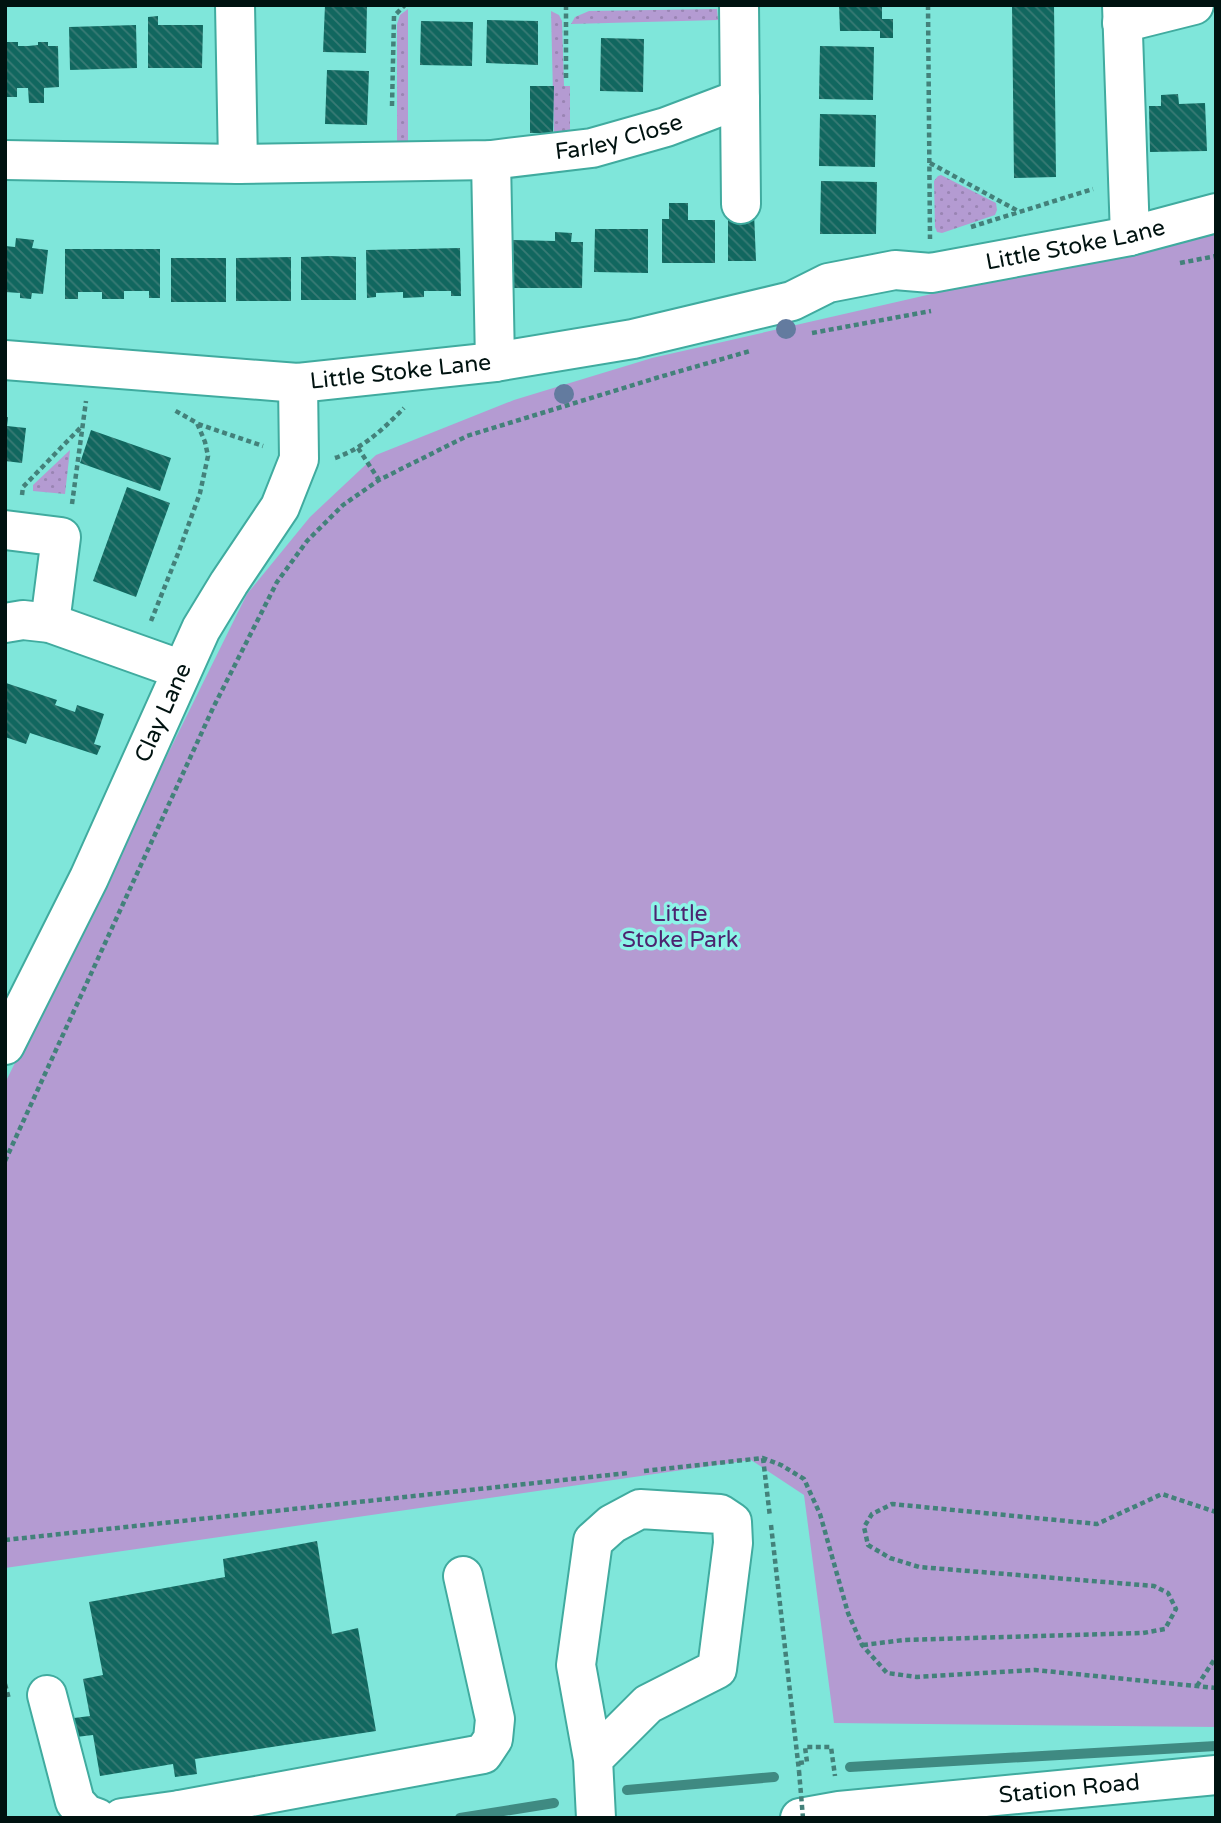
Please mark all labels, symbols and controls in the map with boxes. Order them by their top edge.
street label: Farley Close [553,108,687,166]
street label: Little Stoke Lane [983,213,1168,277]
street label: Little Stoke Lane [308,348,493,396]
street label: Clay Lane [129,659,198,767]
park label: Little Stoke Park [622,900,738,954]
street label: Station Road [998,1768,1141,1810]

